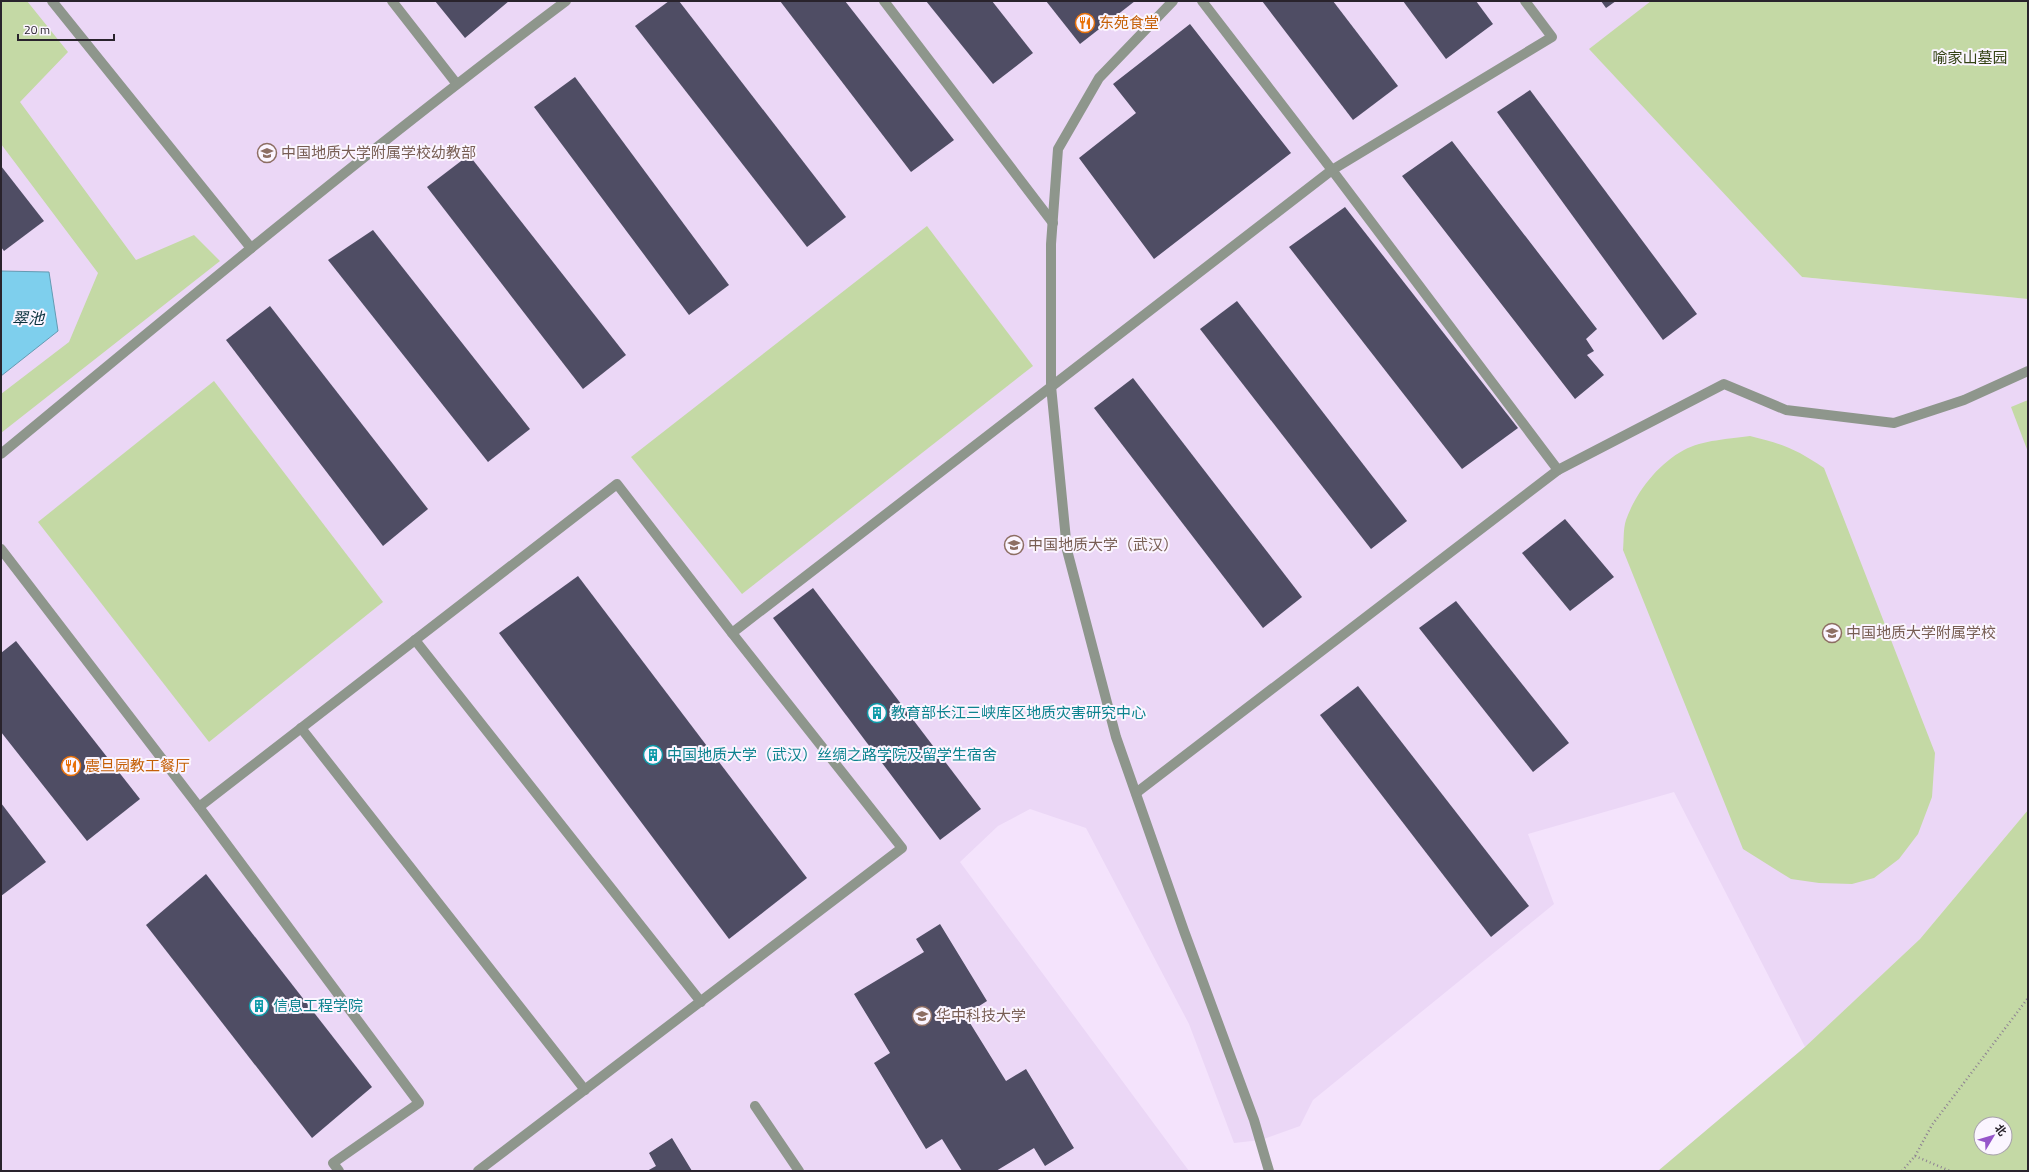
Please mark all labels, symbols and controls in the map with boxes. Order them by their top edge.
place label: 东苑食堂 [1099,11,1159,34]
restaurant icon: 东苑食堂 [1074,12,1096,34]
scale bar [18,16,114,42]
text: 20 m [24,20,50,39]
park label: 喻家山墓园 [1932,46,2008,69]
place label: 中国地质大学附属学校幼教部 [281,141,476,164]
school or university icon: 中国地质大学附属学校幼教部 [256,142,278,164]
water label: 翠池 [12,306,46,330]
place label: 中国地质大学（武汉） [1028,533,1178,556]
school or university icon: 中国地质大学（武汉） [1003,534,1025,556]
place label: 中国地质大学附属学校 [1846,621,1996,644]
school or university icon: 中国地质大学附属学校 [1821,622,1843,644]
place label: 教育部长江三峡库区地质灾害研究中心 [891,701,1146,724]
building icon: 教育部长江三峡库区地质灾害研究中心 [866,702,888,724]
place label: 中国地质大学（武汉）丝绸之路学院及留学生宿舍 [667,743,997,766]
building icon: 中国地质大学（武汉）丝绸之路学院及留学生宿舍 [642,744,664,766]
place label: 震旦园教工餐厅 [85,754,190,777]
restaurant icon: 震旦园教工餐厅 [60,755,82,777]
place label: 信息工程学院 [273,994,363,1017]
building icon: 信息工程学院 [248,995,270,1017]
place label: 华中科技大学 [936,1004,1026,1027]
school or university icon: 华中科技大学 [911,1005,933,1027]
north arrow [1973,1116,2013,1156]
text: 北 [1991,1121,2011,1139]

